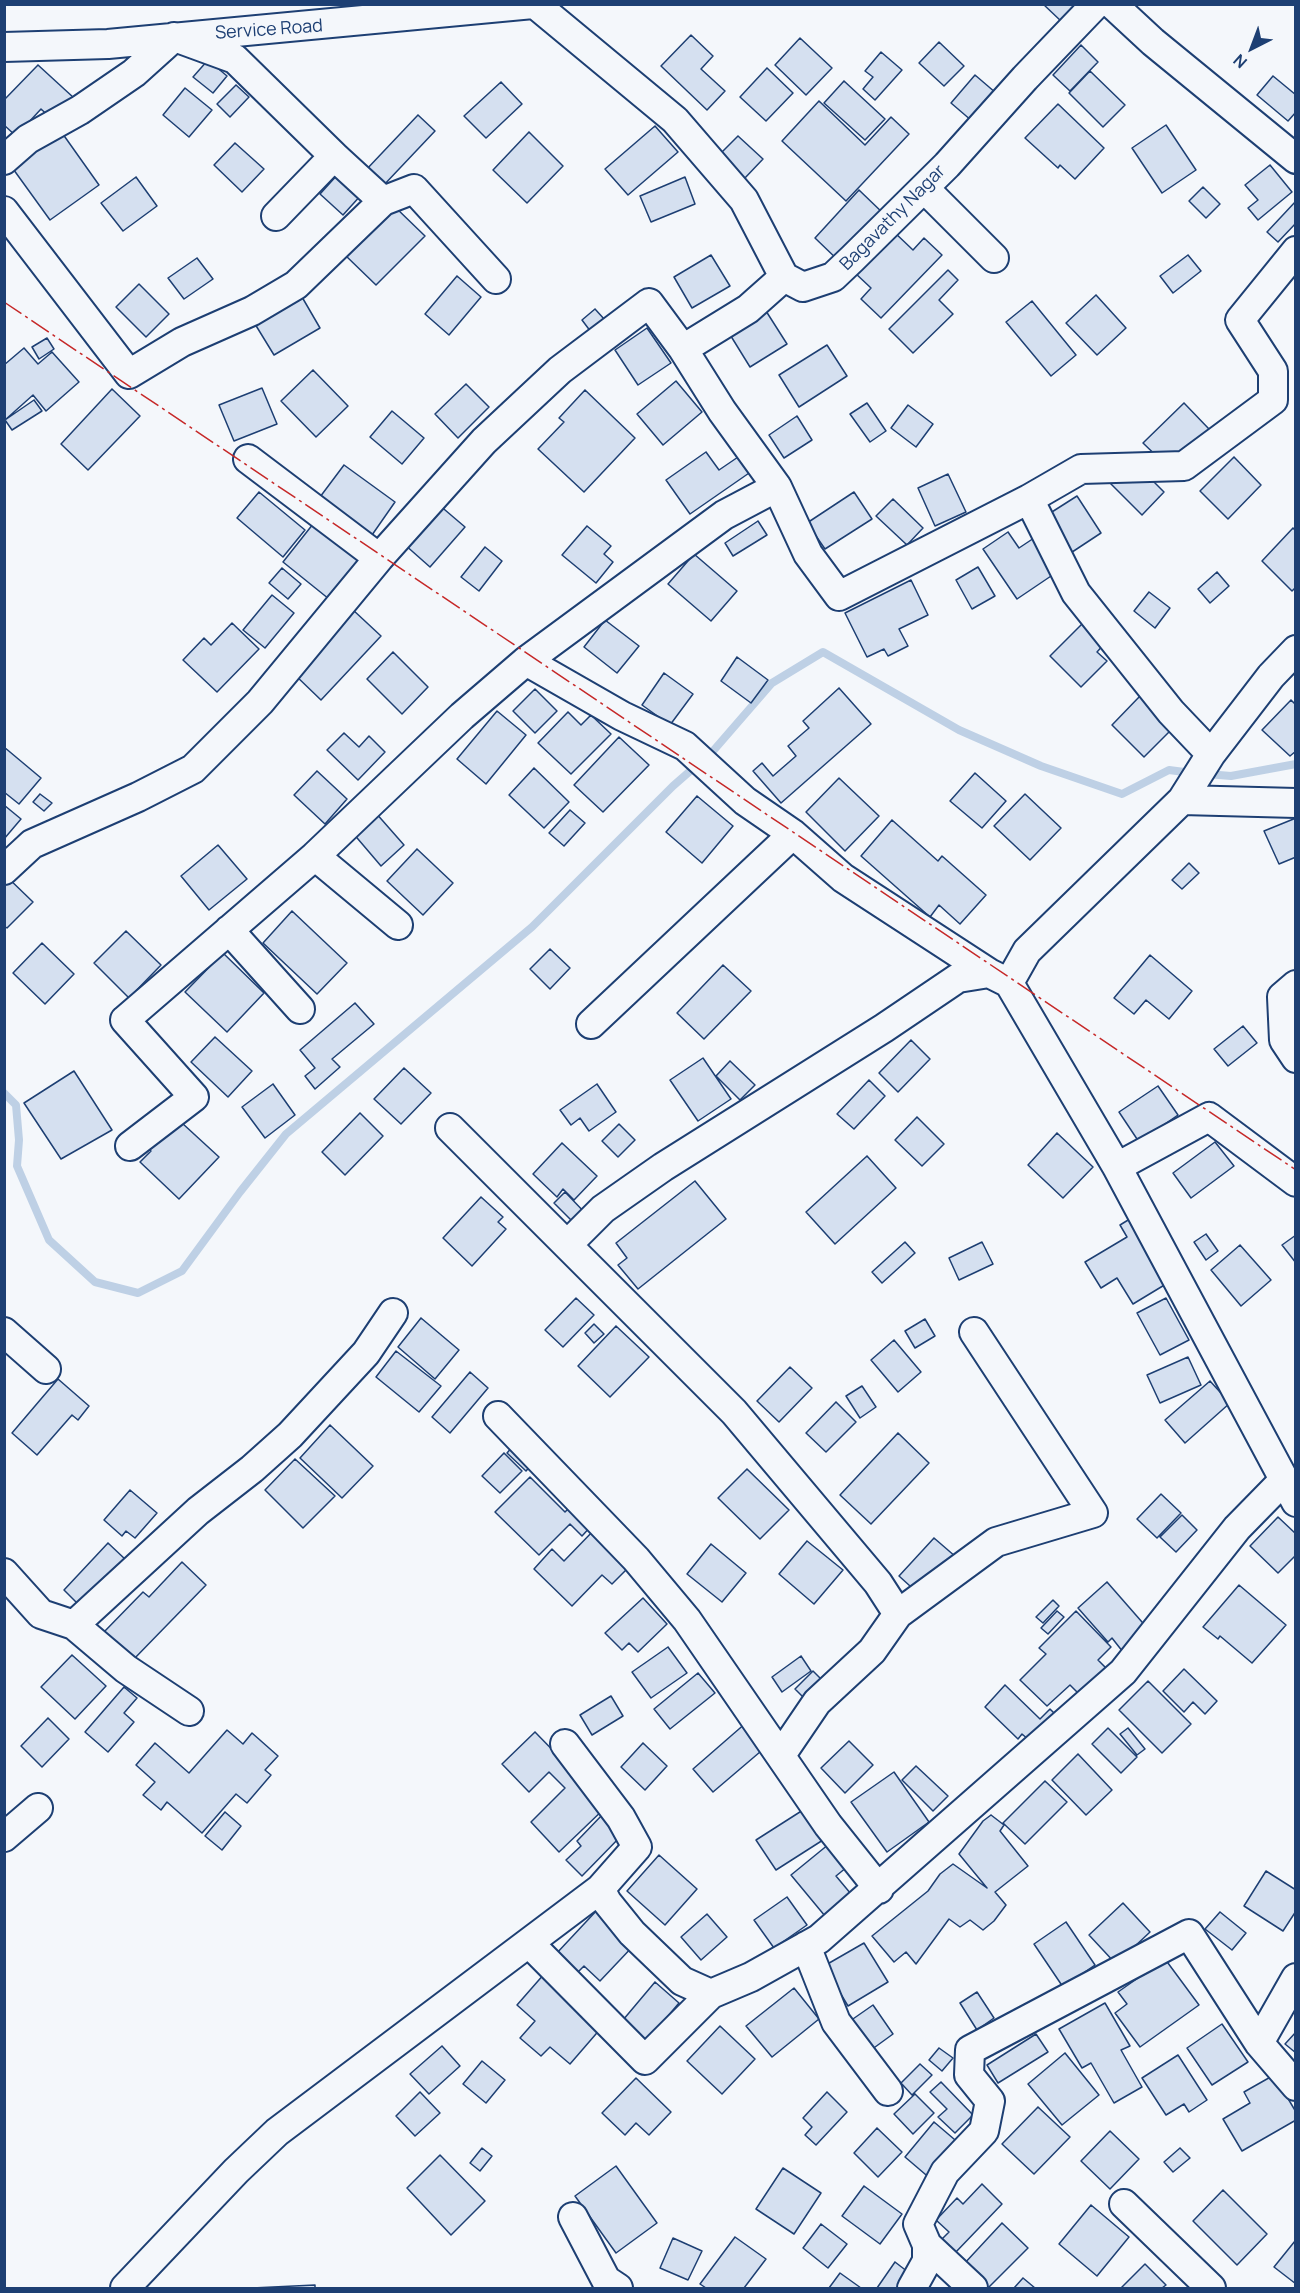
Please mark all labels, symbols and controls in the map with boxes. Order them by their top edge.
street label: Service Road [214,15,324,45]
north arrow [1222,18,1282,78]
text: N [1228,49,1252,73]
street label: Bagavathy Nagar [836,161,950,275]

